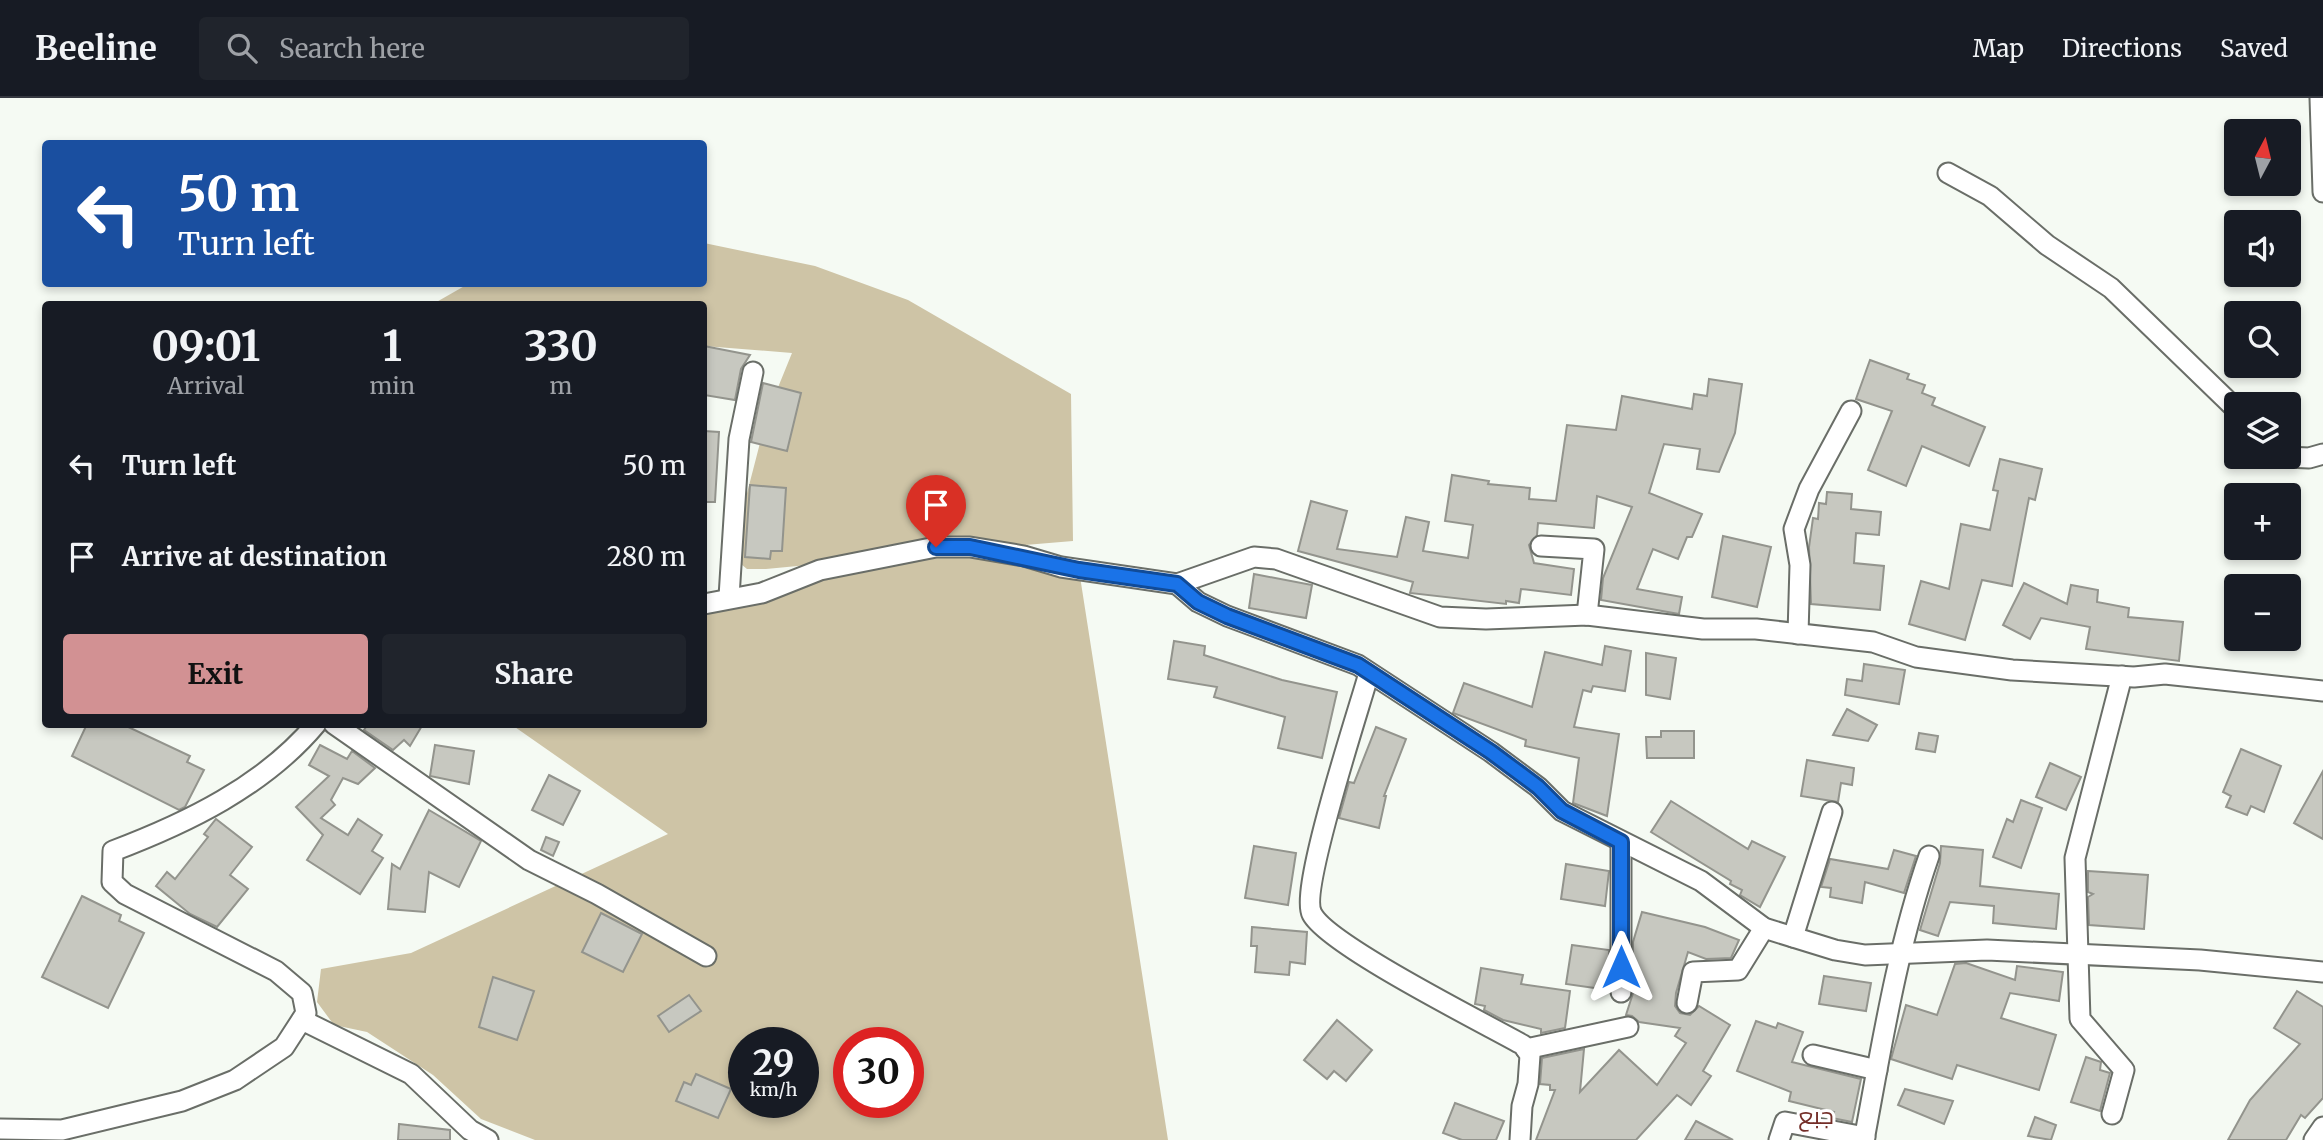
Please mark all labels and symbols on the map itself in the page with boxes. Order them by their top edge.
north arrow [2224,119,2301,196]
pin [906,475,966,547]
position arrow [1584,930,1658,1004]
speed limit sign: 30 [833,1027,924,1118]
district label: جبع [1798,1100,1834,1132]

